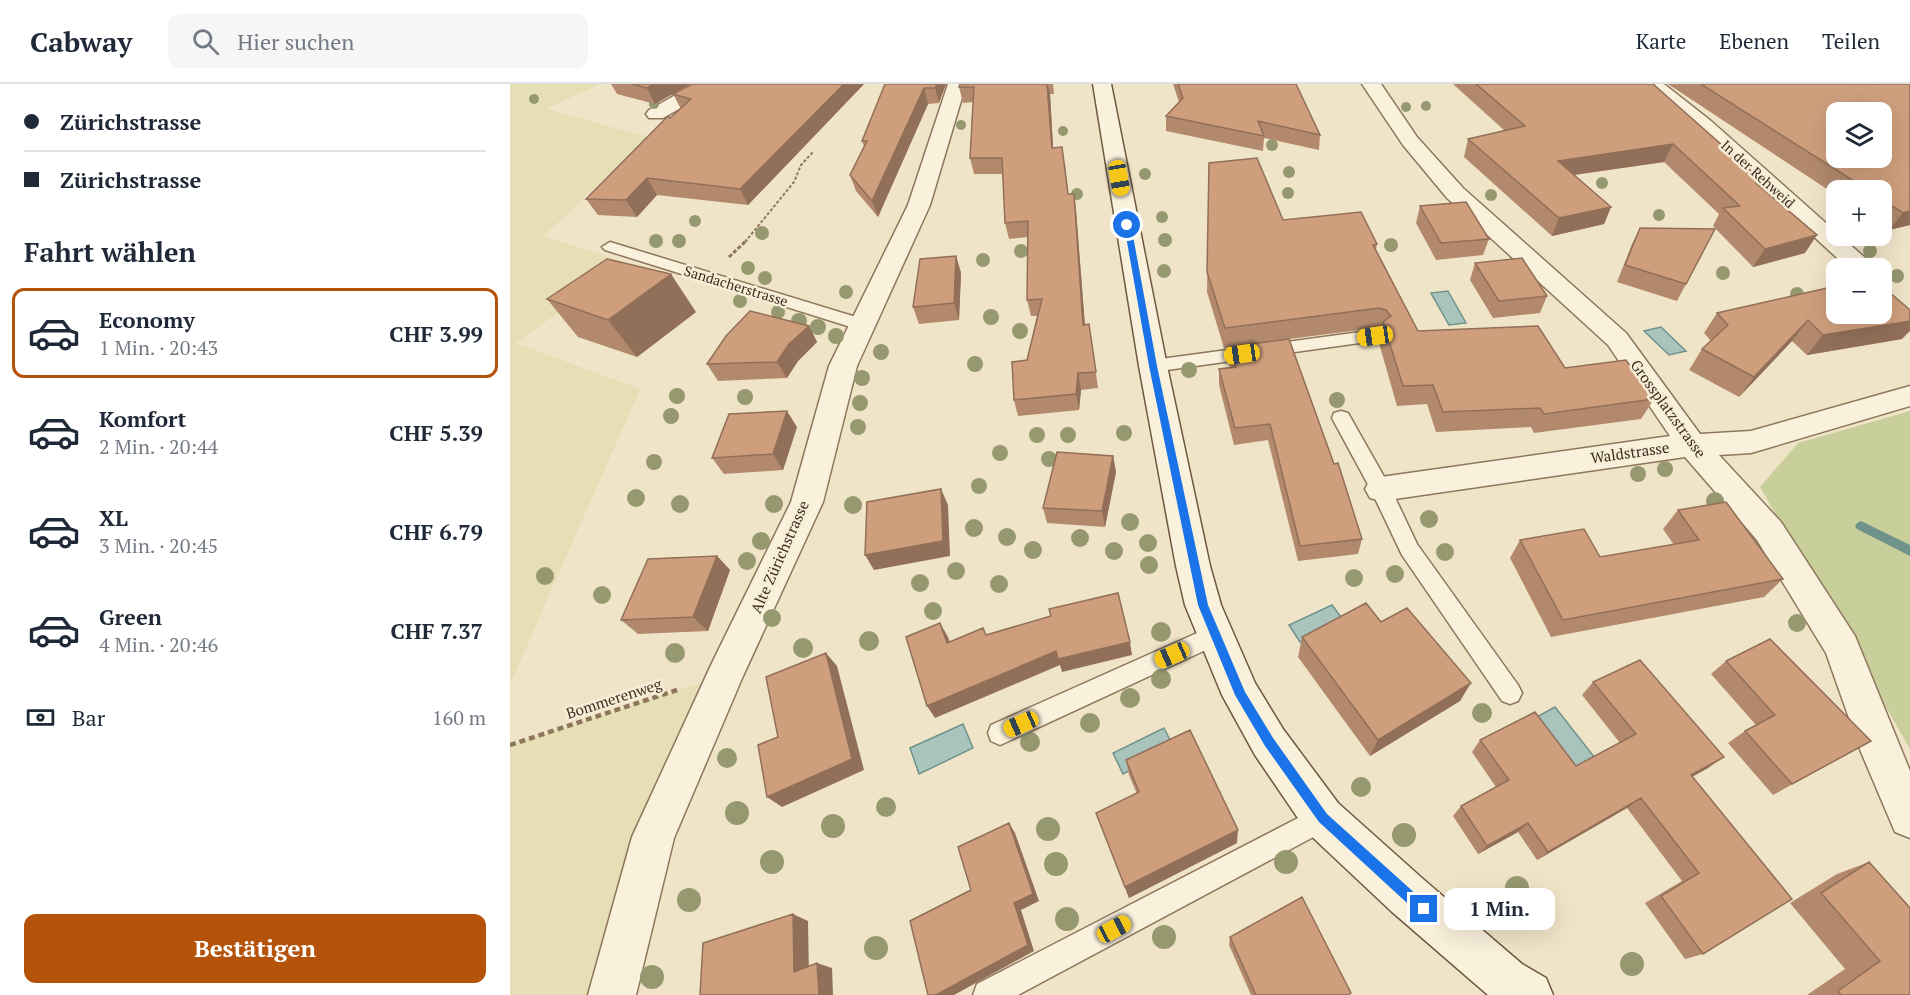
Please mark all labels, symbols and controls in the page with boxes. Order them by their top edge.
search box [168,14,588,68]
text: Cabway [30,23,132,60]
icon: search [189,25,222,58]
text: Hier suchen [237,27,354,56]
text: Karte [1636,27,1686,55]
text: Ebenen [1719,27,1789,55]
text: Teilen [1822,27,1880,55]
map controls [1826,102,1892,324]
button: layers [1826,102,1892,168]
text: Zürichstrasse [60,107,201,136]
street label: In der Rehweid [1717,135,1799,212]
car [1107,159,1131,197]
text: Zürichstrasse [60,165,201,194]
button: + [1826,180,1892,246]
route start [1113,211,1140,238]
text: Fahrt wählen [24,234,196,270]
button: − [1826,258,1892,324]
street label: Sandacherstrasse [682,261,790,310]
text: Economy [99,305,195,334]
icon: car [27,306,81,360]
text: CHF 3.99 [389,319,483,348]
car [1356,325,1394,347]
text: 1 Min. · 20:43 [99,334,218,361]
car [1223,343,1261,365]
street label: Grossplatzstrasse [1626,355,1711,462]
text: Komfort [99,404,186,433]
icon: car [27,405,81,459]
text: CHF 5.39 [389,418,483,447]
text: 2 Min. · 20:44 [99,433,218,460]
street label: Waldstrasse [1589,437,1671,467]
street label: Alte Zürichstrasse [745,497,813,616]
text: XL [99,503,128,532]
icon: car [27,504,81,558]
text: CHF 6.79 [389,517,483,546]
text: 3 Min. · 20:45 [99,532,218,559]
text: Green [99,602,162,631]
icon: car [27,603,81,657]
text: CHF 7.37 [391,616,483,645]
text: 4 Min. · 20:46 [99,631,218,658]
car [1152,639,1192,671]
street label: Bommerenweg [563,673,665,723]
icon: cash [24,701,57,734]
text: Bar [72,703,105,732]
text: 160 m [432,704,486,731]
car [1001,708,1041,740]
callout: 1 Min. [1445,888,1556,930]
route end [1410,895,1437,922]
text: 1 Min. [1469,895,1530,922]
car [1094,913,1134,945]
button: Bestätigen [24,914,486,983]

